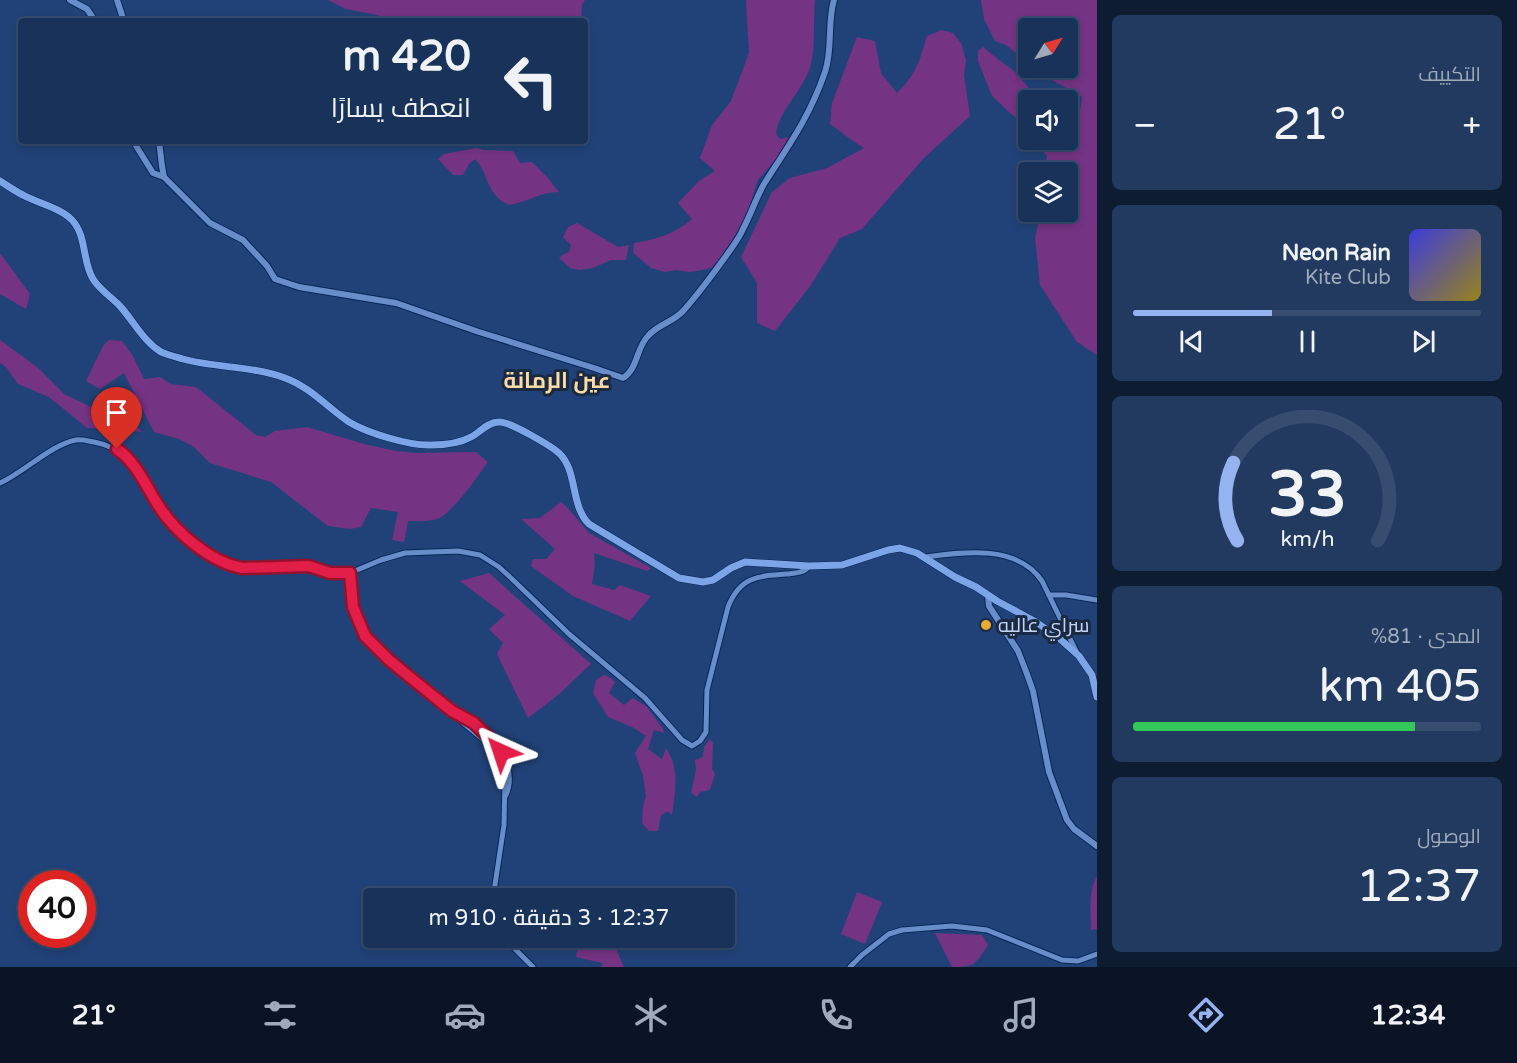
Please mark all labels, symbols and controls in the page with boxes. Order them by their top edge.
north arrow [1018,18,1078,78]
map controls [1018,18,1078,222]
text: 420 m [342,31,471,82]
icon: left [492,42,570,120]
text: التكييف [1418,63,1481,87]
button: sound [1018,90,1078,150]
text: انعطف يسارًا [331,92,471,125]
text: 21° [1273,98,1346,152]
text: − [1133,106,1157,145]
text: + [1462,106,1481,145]
button: layers [1018,162,1078,222]
text: Neon Rain [1282,240,1391,266]
text: Kite Club [1305,266,1391,290]
icon: previous [1175,325,1208,358]
icon: pause [1291,325,1324,358]
icon: next [1407,325,1440,358]
district label: عين الرمانة [504,368,610,394]
pin [91,387,142,449]
icon: arrive [100,396,133,429]
text: 33 [1268,458,1346,533]
text: km/h [1280,526,1334,552]
place label: سراي عاليه [998,614,1089,641]
marker: سراي عاليه [979,618,993,632]
text: المدى · 81% [1371,625,1481,649]
text: 405 km [1319,660,1481,714]
position arrow [469,720,533,784]
text: الوصول [1417,825,1481,849]
text: 12:37 [1356,860,1481,914]
speed limit sign: 40 [18,870,96,948]
text: 12:37 · 3 دقيقة · 910 m [429,905,669,931]
icon: filters [259,994,301,1036]
icon: car [444,994,486,1036]
icon: climate [630,994,672,1036]
icon: phone [815,994,857,1036]
icon: music [1000,994,1042,1036]
icon: directions [1185,994,1227,1036]
text: 21° [72,999,116,1032]
text: 12:34 [1371,999,1445,1032]

